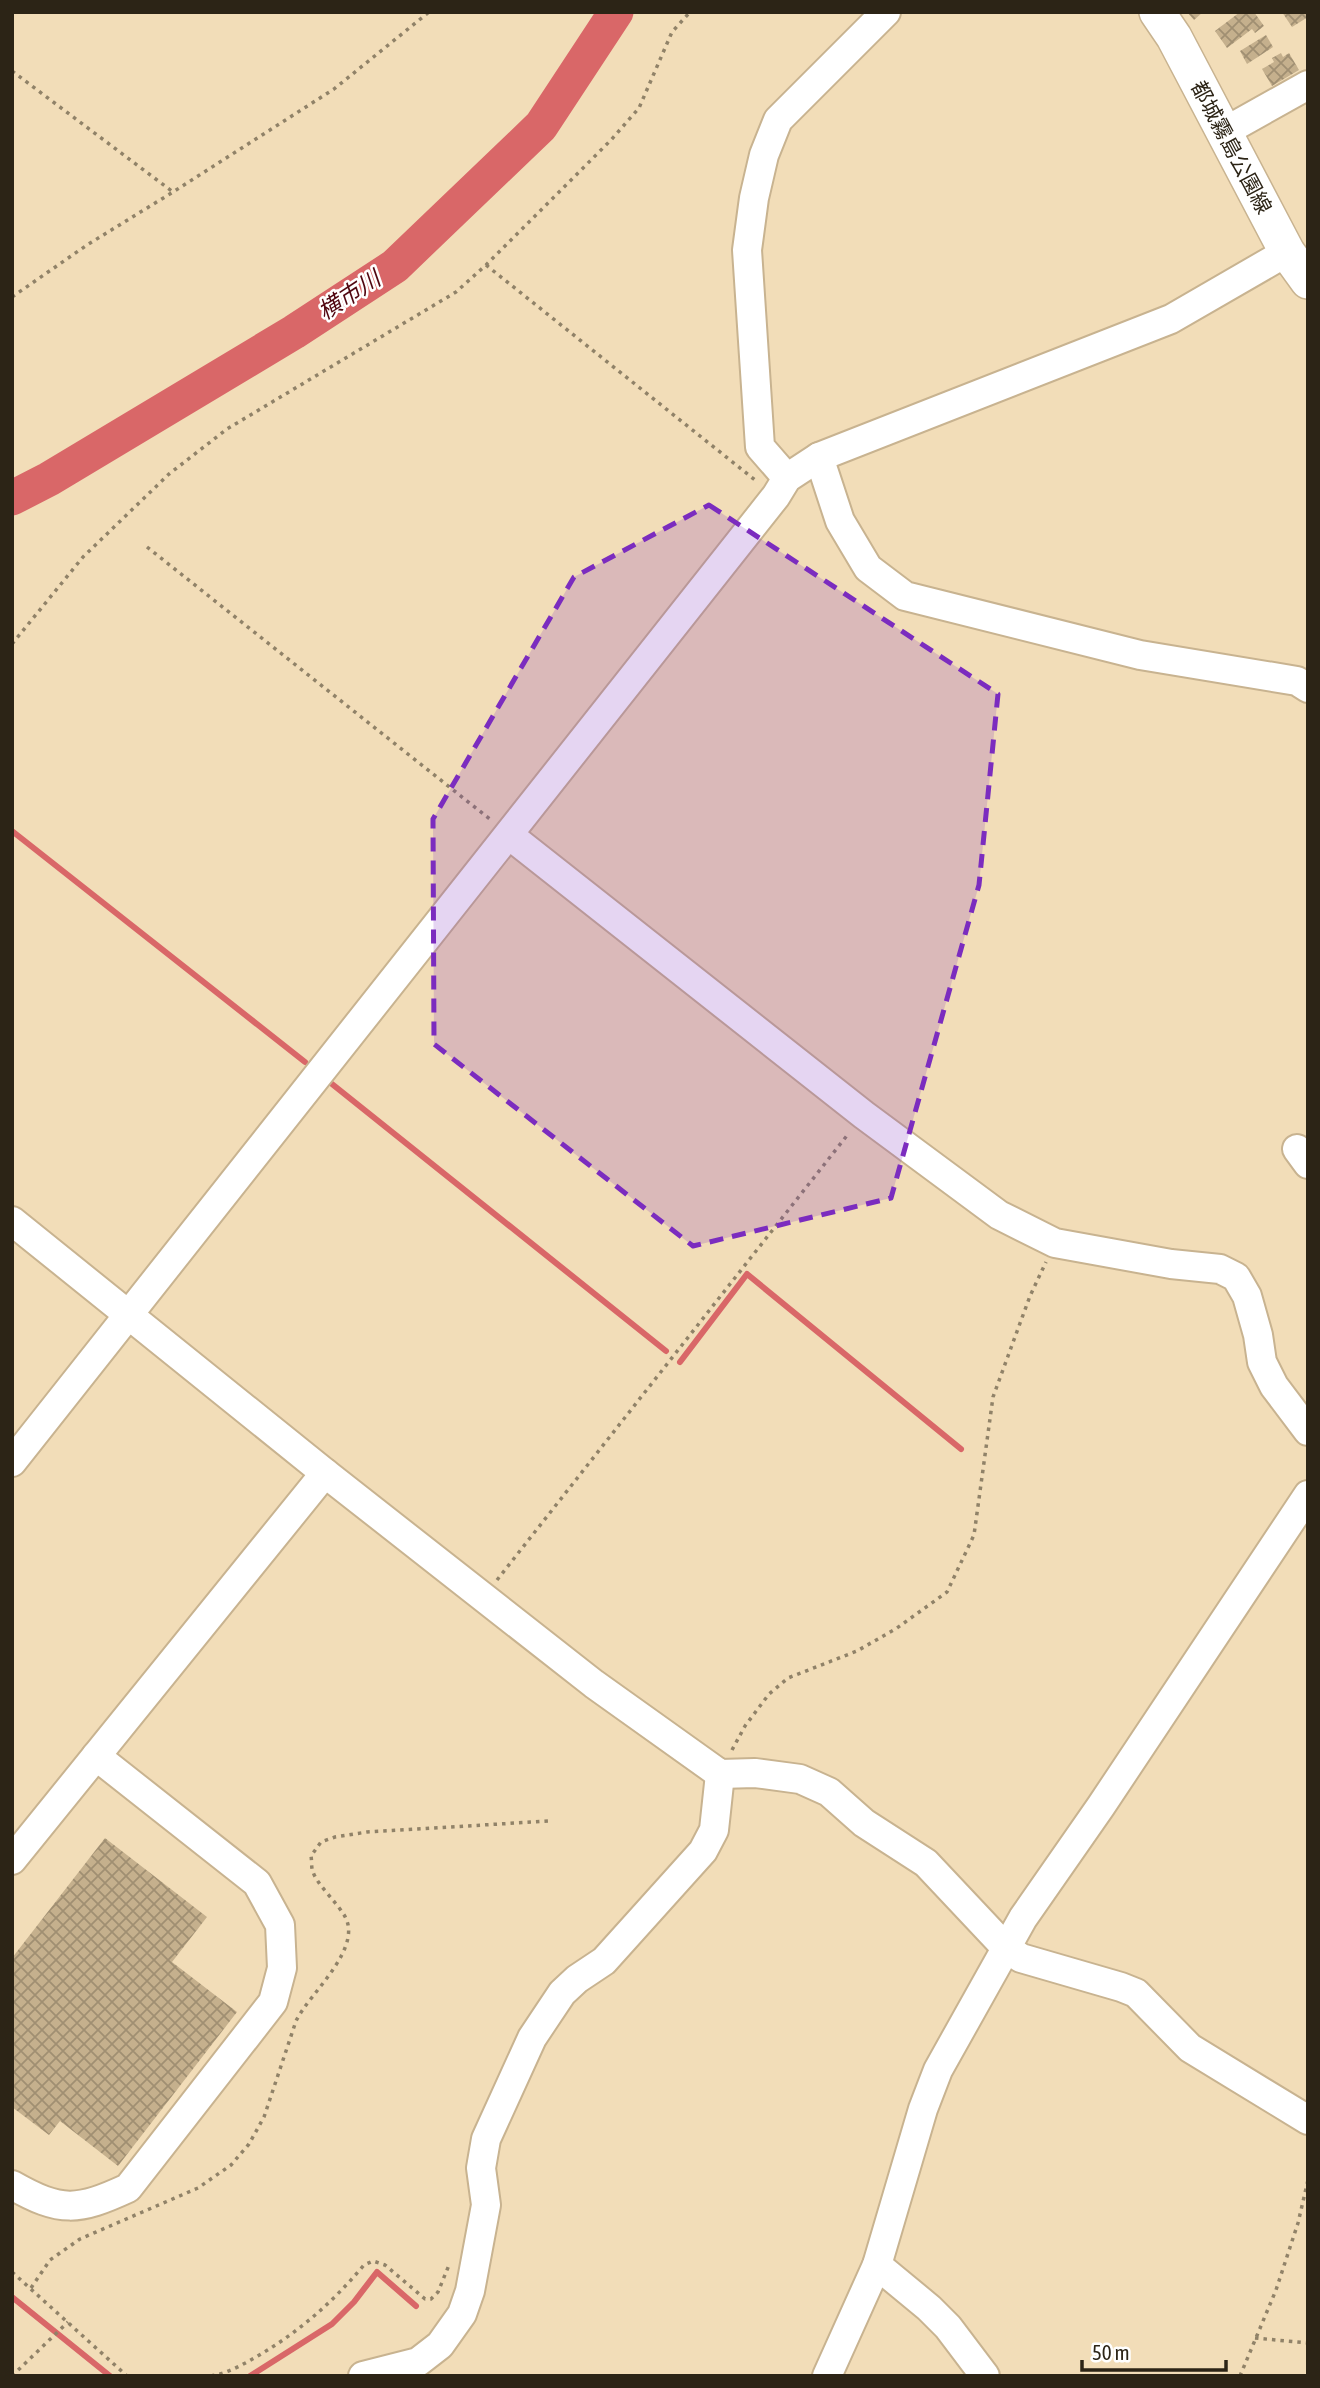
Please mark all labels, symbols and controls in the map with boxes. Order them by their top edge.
street label: 都城霧島公園線 [1187,76,1277,218]
water label: 横市川 [313,264,388,325]
scale bar [1082,2328,1226,2372]
text: 50 m [1092,2340,1130,2364]

